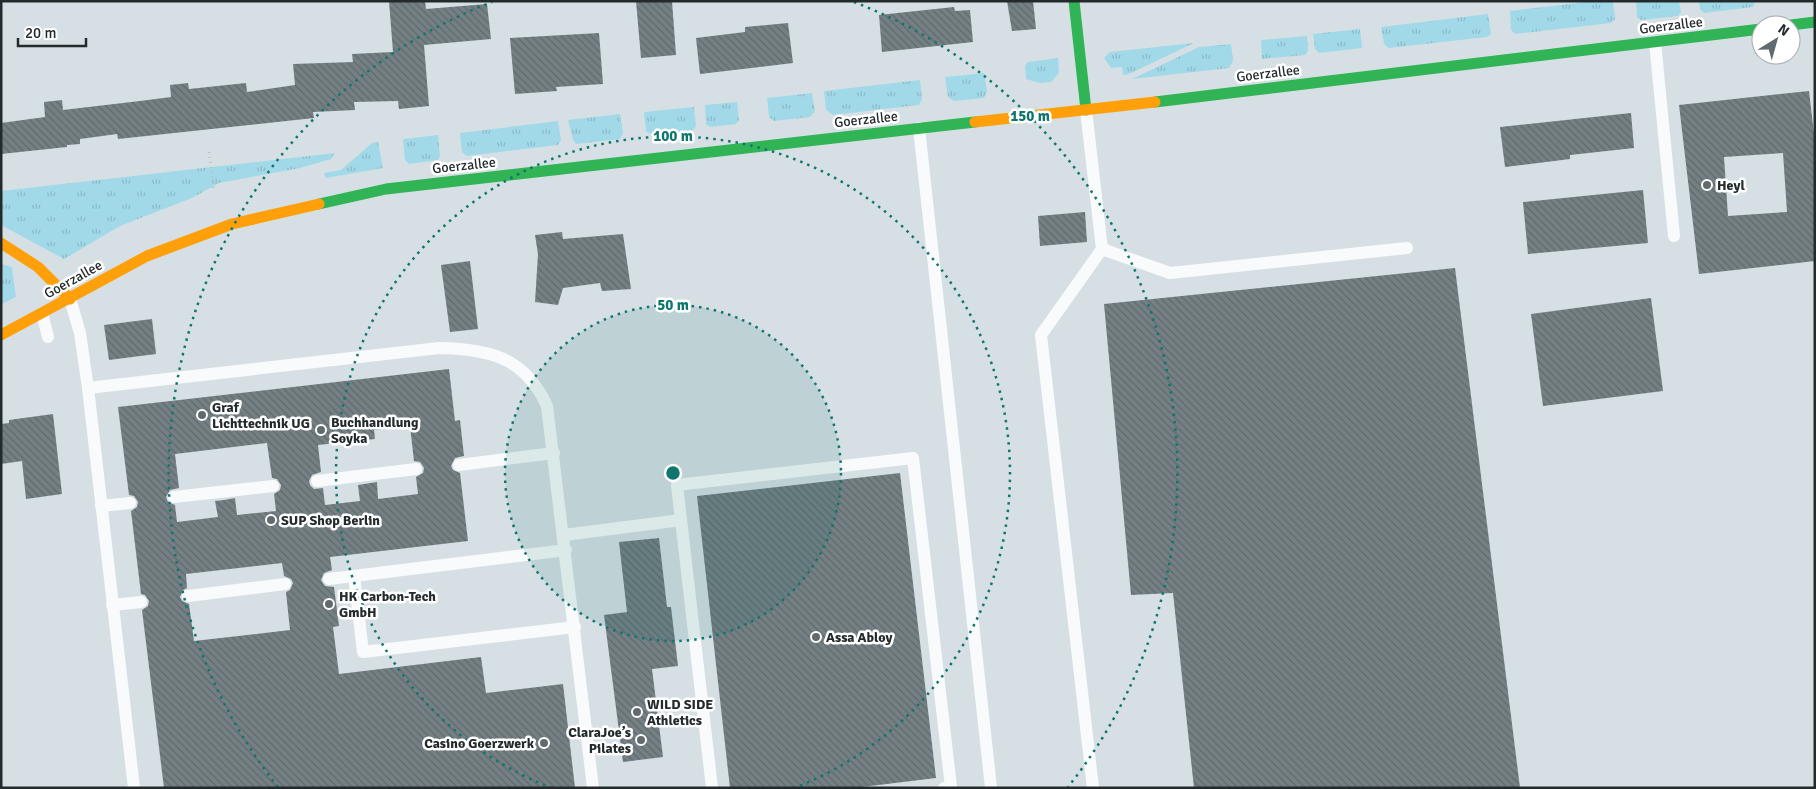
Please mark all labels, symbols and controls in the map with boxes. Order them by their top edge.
street label: Goerzallee [1638,13,1704,38]
scale bar [18,15,85,47]
north arrow [1751,15,1801,65]
text: N [1775,20,1793,40]
text: 20 m [25,24,56,42]
street label: Goerzallee [1235,61,1301,86]
text: 150 m [1010,107,1050,125]
street label: Goerzallee [833,108,899,131]
text: 100 m [653,127,693,145]
street label: Goerzallee [431,154,497,177]
place label: Heyl [1717,177,1745,194]
marker: Heyl [1701,179,1713,191]
street label: Goerzallee [41,257,105,302]
text: 50 m [657,296,689,314]
place label: Graf Lichttechnik UG [212,399,310,432]
marker: Graf Lichttechnik UG [196,409,208,421]
place label: Buchhandlung Soyka [331,414,419,447]
marker: Buchhandlung Soyka [315,424,327,436]
centre of rings [664,464,682,482]
place label: SUP Shop Berlin [281,512,380,529]
marker: SUP Shop Berlin [265,514,277,526]
place label: HK Carbon-Tech GmbH [339,588,436,621]
marker: HK Carbon-Tech GmbH [323,598,335,610]
place label: Assa Abloy [826,629,892,646]
marker: Assa Abloy [810,631,822,643]
place label: WILD SIDE Athletics [647,696,713,729]
marker: WILD SIDE Athletics [631,706,643,718]
place label: ClaraJoe’s Pilates [568,724,631,757]
marker: ClaraJoe’s Pilates [635,734,647,746]
place label: Casino Goerzwerk [424,735,535,752]
marker: Casino Goerzwerk [538,737,550,749]

